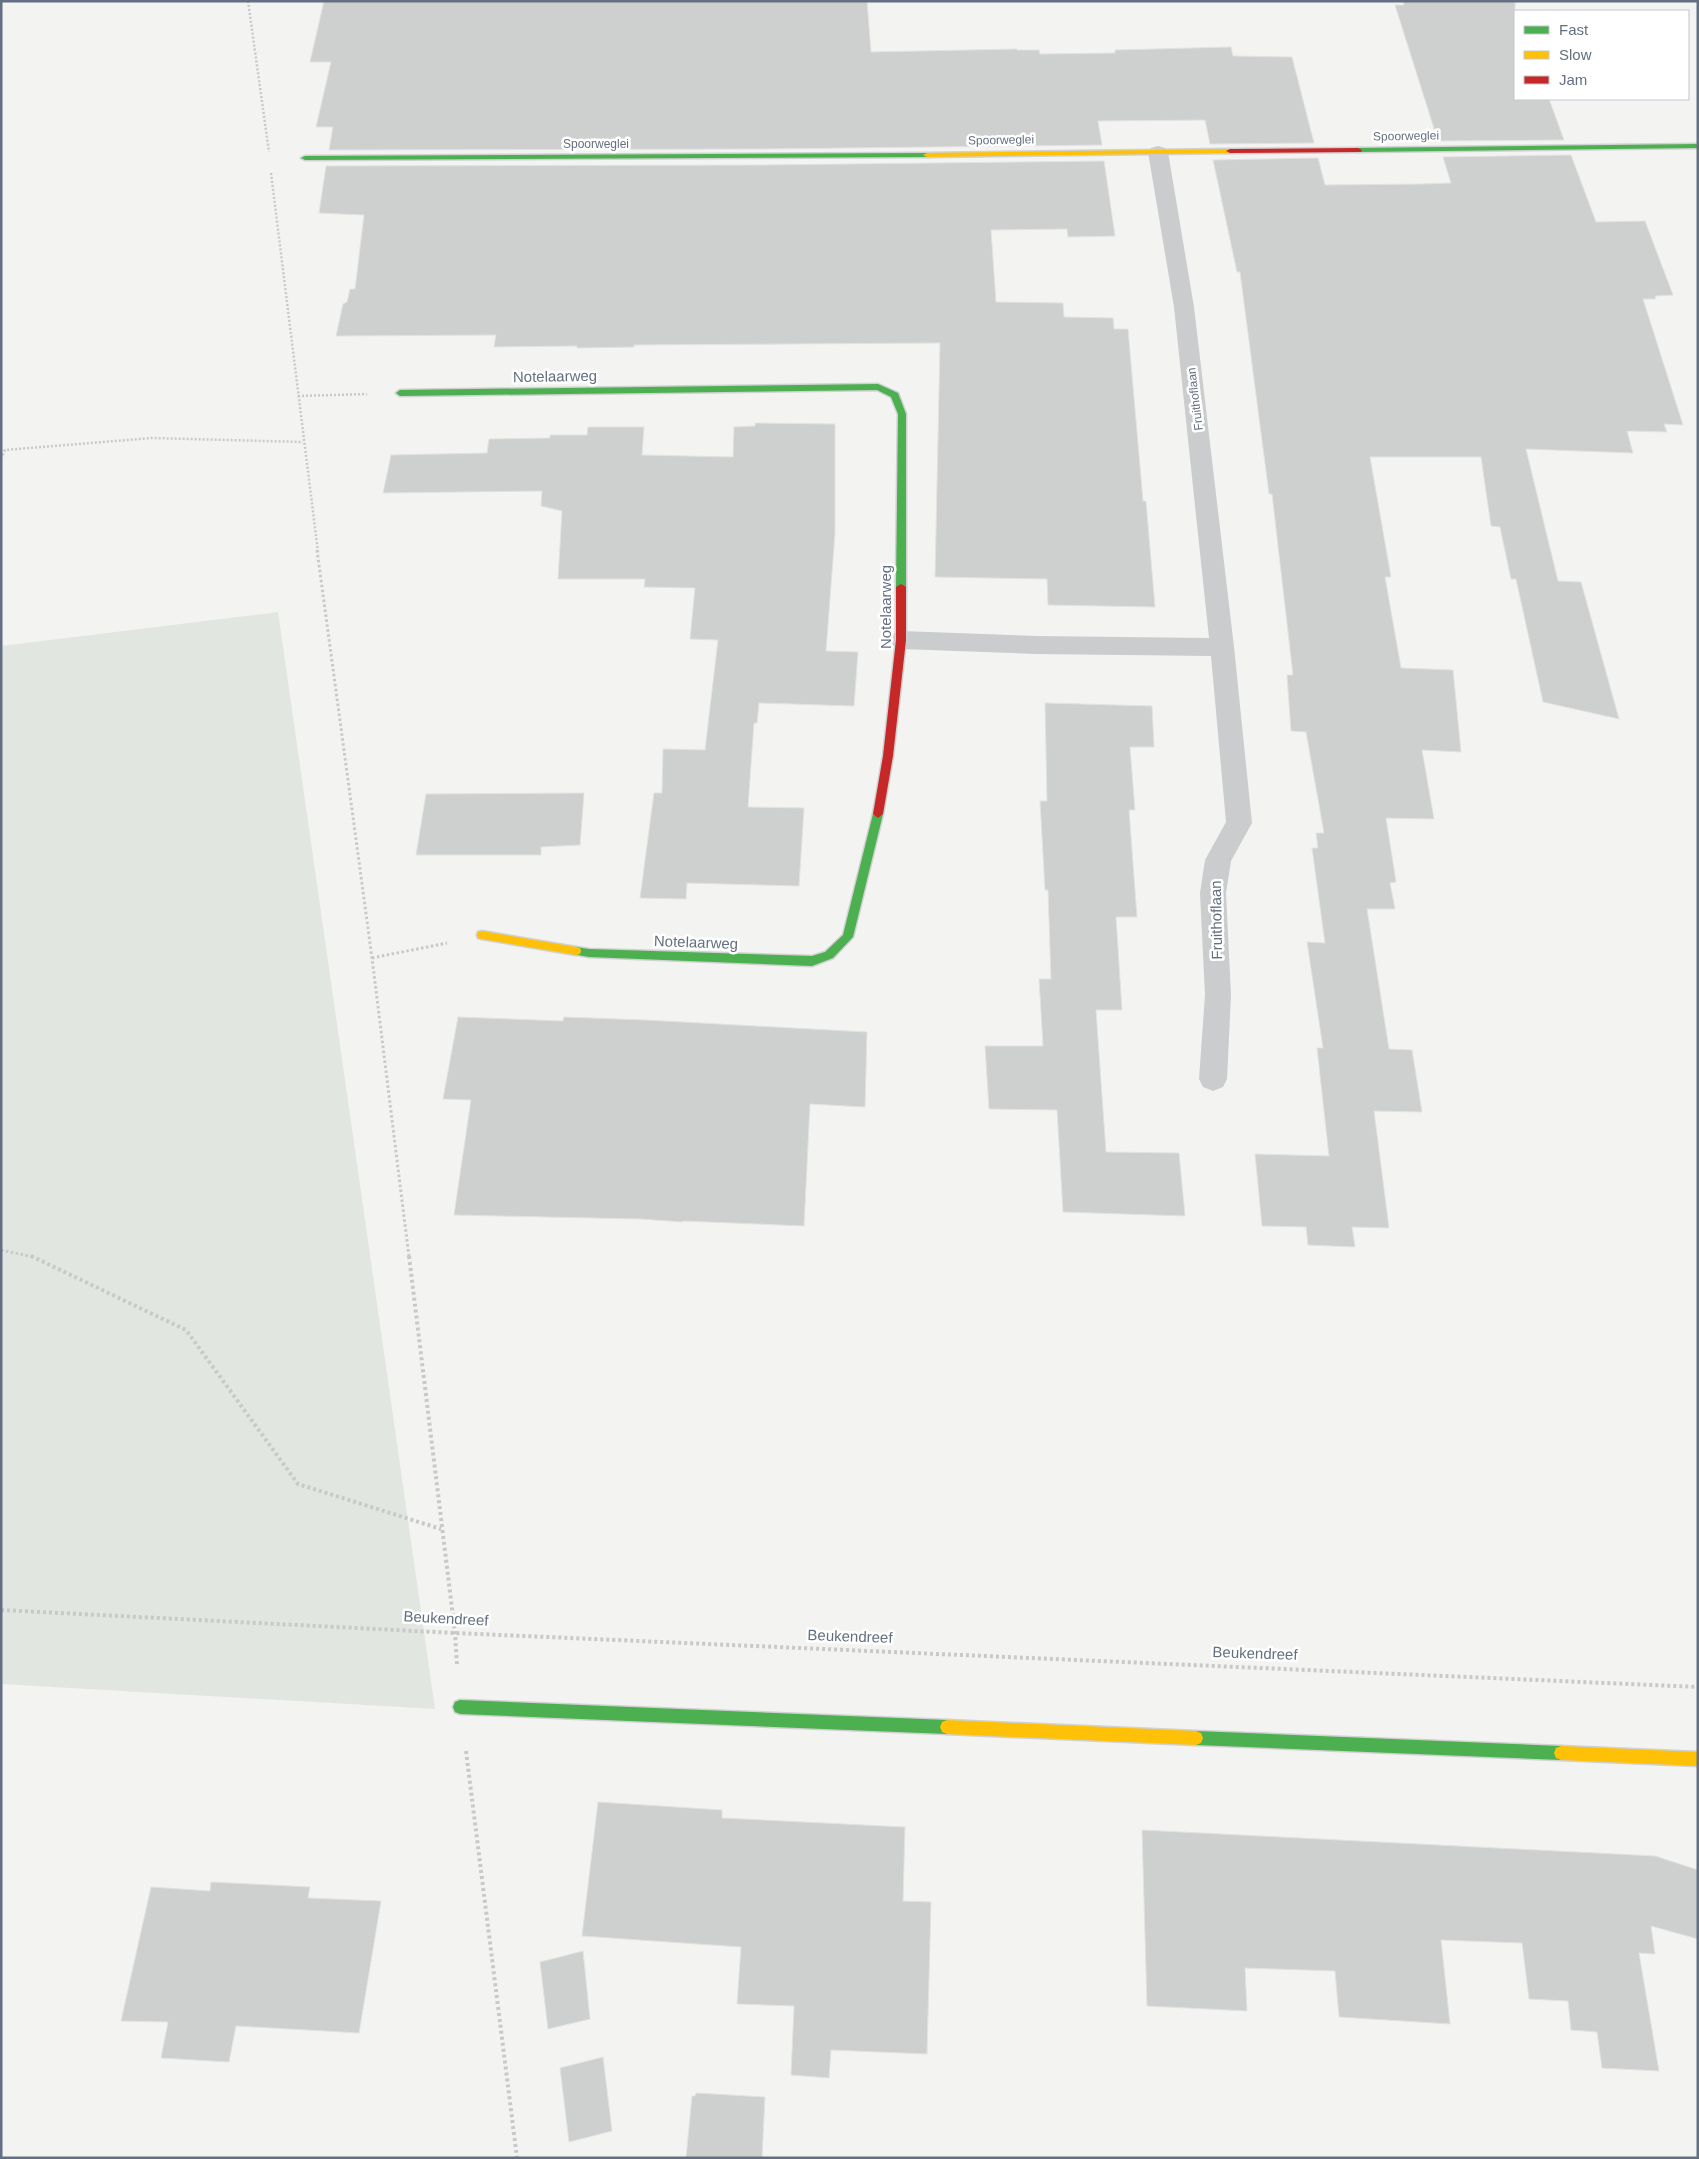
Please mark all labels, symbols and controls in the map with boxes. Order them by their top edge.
legend [1514,10,1689,100]
text: Fast [1559,21,1589,38]
text: Slow [1559,46,1592,63]
text: Jam [1559,71,1587,88]
street label: Spoorweglei [1373,128,1439,144]
street label: Spoorweglei [968,132,1034,148]
street label: Spoorweglei [563,137,629,151]
street label: Notelaarweg [513,367,597,385]
street label: Fruithoflaan [1184,367,1206,431]
street label: Notelaarweg [877,565,894,649]
street label: Fruithoflaan [1207,880,1225,960]
street label: Notelaarweg [654,932,738,952]
street label: Beukendreef [403,1607,490,1629]
street label: Beukendreef [807,1626,894,1646]
street label: Beukendreef [1212,1643,1299,1663]

